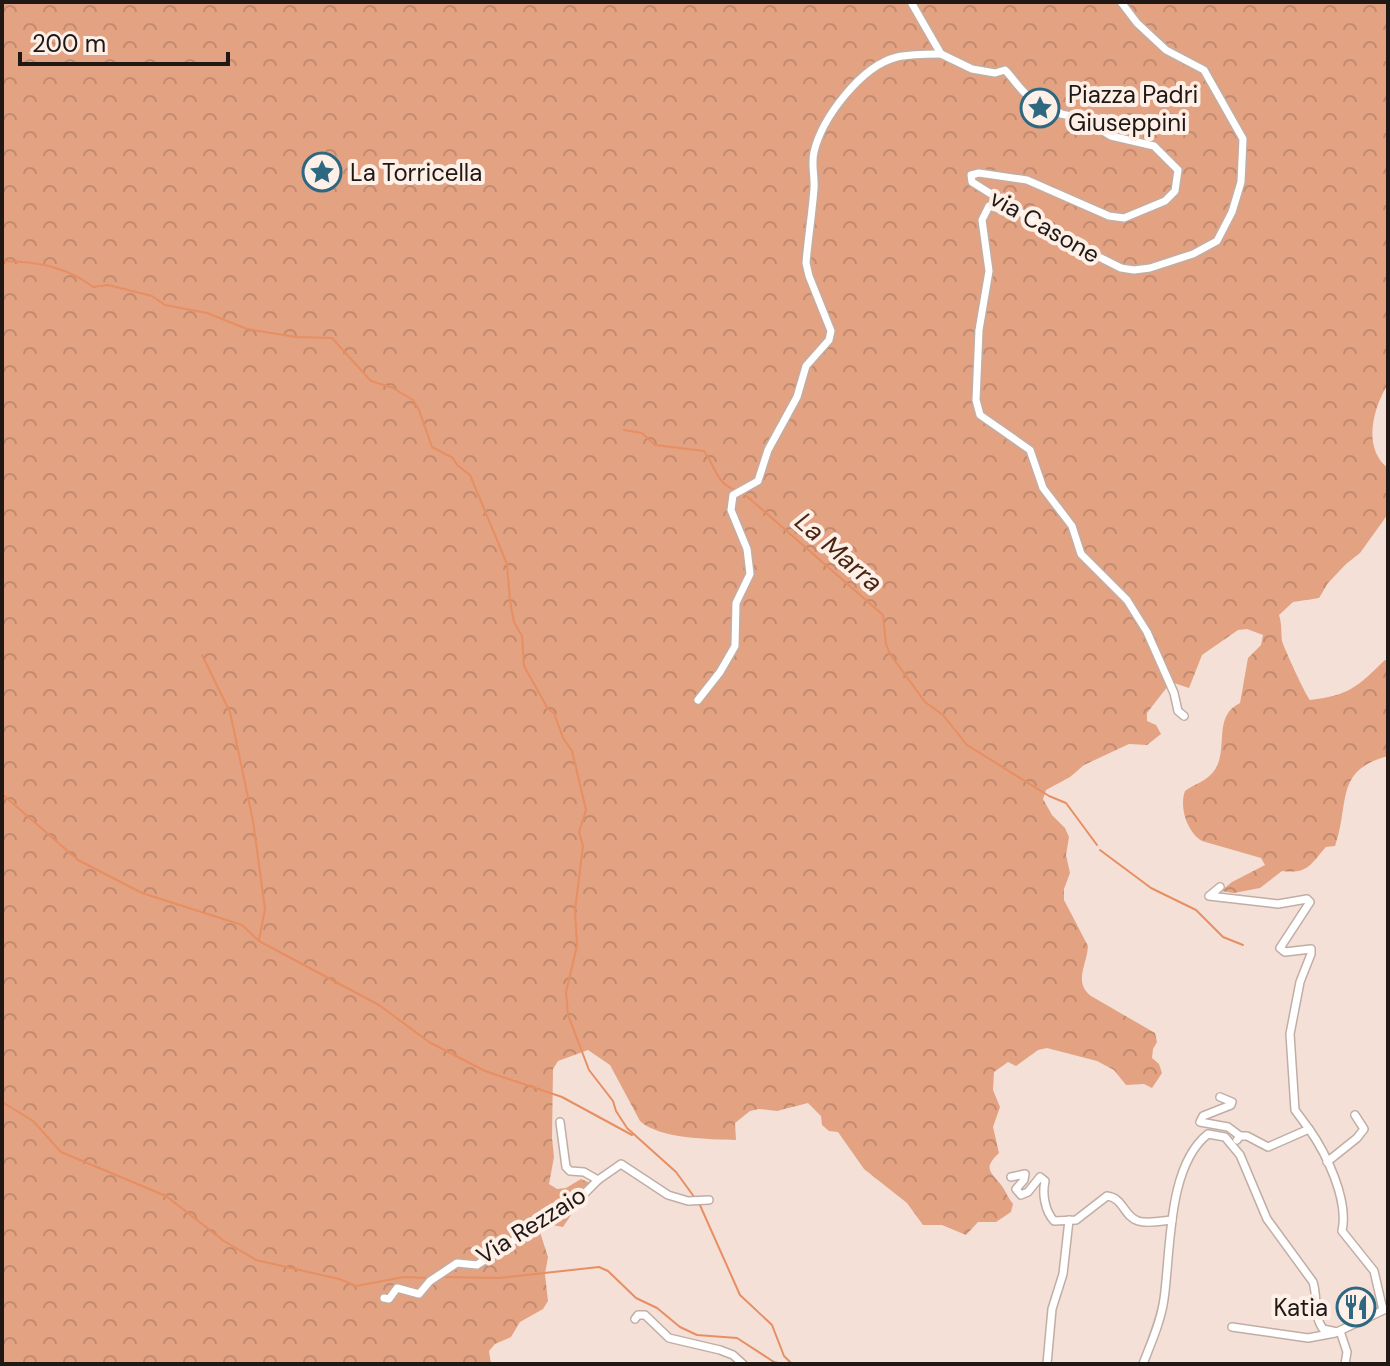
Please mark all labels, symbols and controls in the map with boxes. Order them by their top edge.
scale bar [20,16,228,66]
text: 200 m [32,28,106,59]
place label: Piazza Padri Giuseppini [1068,79,1198,138]
place icon: Piazza Padri Giuseppini [1019,87,1061,129]
place icon: La Torricella [301,151,343,193]
place label: La Torricella [350,157,482,188]
street label: via Casone [985,182,1105,270]
water label: La Marra [788,505,890,599]
street label: Via Rezzaio [470,1179,592,1271]
restaurant icon: Katia [1335,1286,1377,1328]
place label: Katia [1274,1292,1328,1323]

